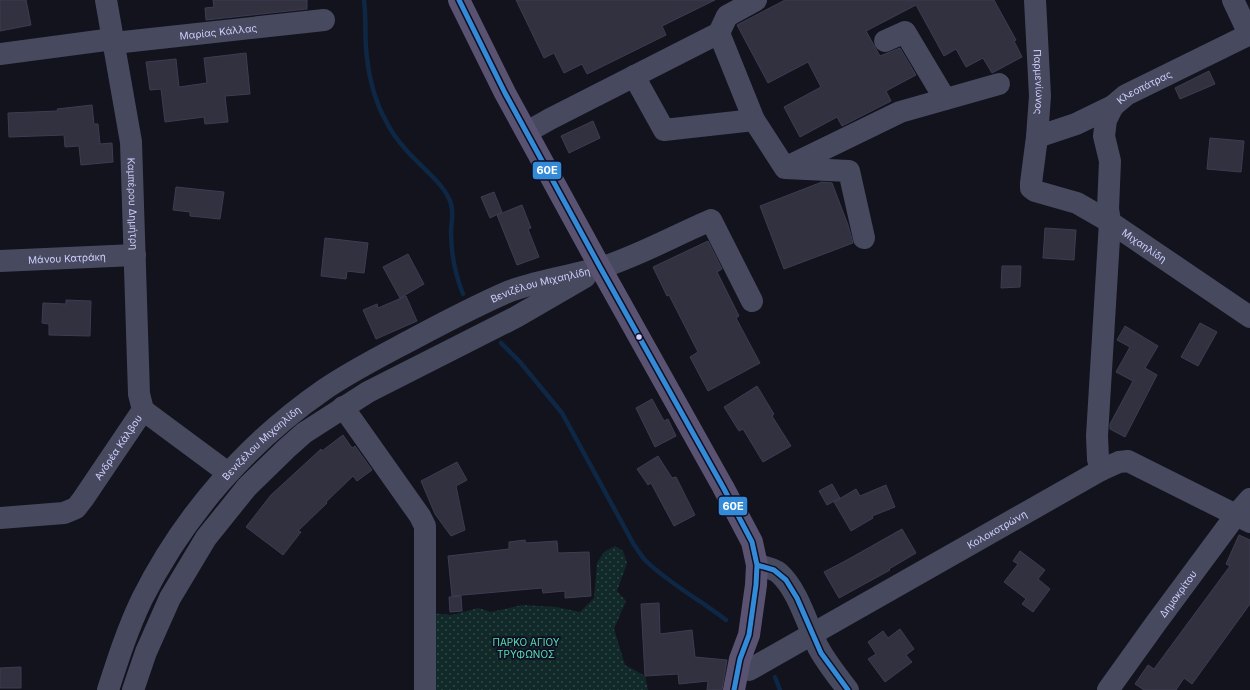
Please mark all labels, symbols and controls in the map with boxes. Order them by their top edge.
street label: Μαρίας Κάλλας [179,21,258,42]
street label: Παρμενίωνος [1032,49,1046,115]
street label: Κλεοπάτρας [1114,67,1174,106]
street label: Καμπέρου Δημήτρη [125,157,140,250]
line badge: 60Ε [532,161,562,180]
text: 60Ε [536,163,558,177]
street label: Μιχαηλίδη [1120,226,1169,266]
street label: Μάνου Κατράκη [28,250,106,266]
street label: Βενιζέλου Μιχαηλίδη [489,265,591,305]
unlabelled marker [634,332,644,342]
street label: Βενιζέλου Μιχαηλίδη [219,403,304,482]
street label: Ανδρέα Κάλβου [92,412,144,482]
line badge: 60Ε [718,496,748,516]
text: 60Ε [722,499,744,513]
street label: Κολοκοτρώνη [965,507,1029,551]
street label: Δημοκρίτου [1157,568,1199,619]
park label: ΠΑΡΚΟ ΑΓΙΟΥ ΤΡΥΦΩΝΟΣ [492,636,560,660]

